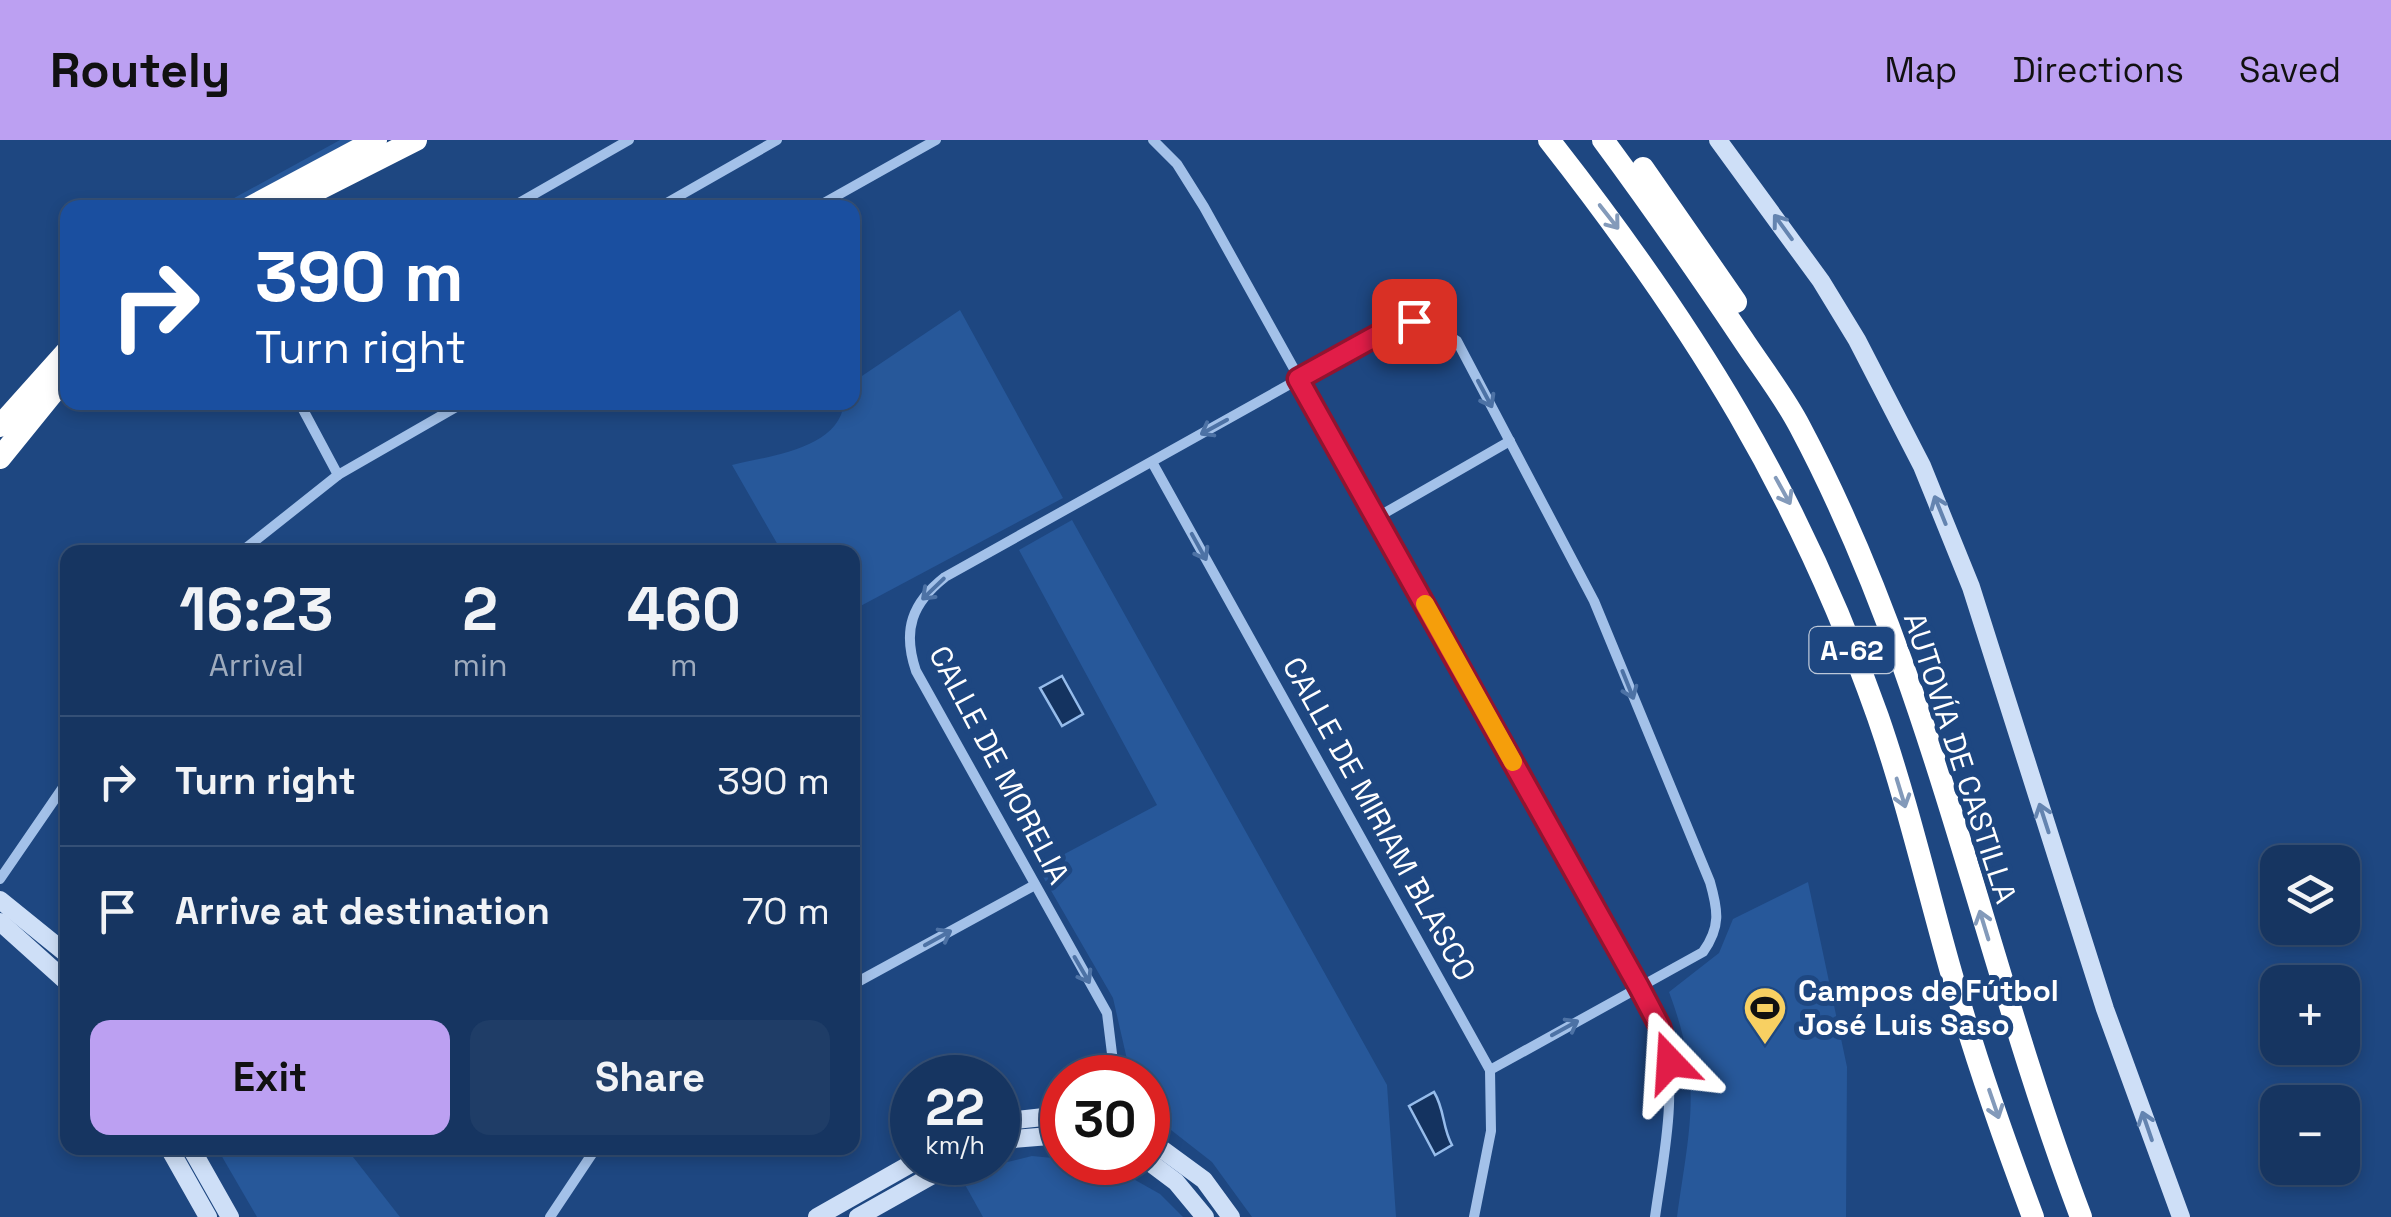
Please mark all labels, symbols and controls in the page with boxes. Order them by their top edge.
text: Routely [50,40,230,101]
text: Map [1884,48,1957,92]
text: Directions [2012,48,2184,92]
text: Saved [2239,48,2341,92]
one-way arrow [1598,203,1620,229]
one-way arrow [1772,213,1793,241]
text: 390 m [255,232,464,321]
icon: right [90,240,220,370]
pin [1372,279,1457,364]
icon: arrive [1387,294,1442,349]
text: Turn right [255,319,466,376]
one-way arrow [1476,378,1495,408]
one-way arrow [1199,418,1229,438]
one-way arrow [1774,475,1794,505]
one-way arrow [1930,495,1948,526]
one-way arrow [1190,531,1210,561]
text: 16:23 [179,571,333,648]
text: 2 [462,571,498,648]
text: 460 [627,571,741,648]
one-way arrow [921,577,945,601]
street label: AUTOVÍA DE CASTILLA [1895,608,2026,908]
road number: A-62 [1810,627,1894,673]
street label: CALLE DE MORELIA [920,639,1079,891]
text: Arrival [209,645,304,685]
text: min [453,645,508,685]
text: m [670,645,698,685]
street label: CALLE DE MIRIAM BLASCO [1274,650,1485,988]
one-way arrow [1621,669,1639,700]
icon: right [90,754,145,809]
text: Turn right [175,757,356,805]
text: 390 m [717,757,830,805]
one-way arrow [1893,777,1911,808]
one-way arrow [2034,802,2052,834]
map controls [2260,845,2360,1185]
button: layers [2260,845,2360,945]
icon: arrive [90,884,145,939]
text: Arrive at destination [175,887,550,935]
text: 70 m [742,887,830,935]
one-way arrow [1974,910,1992,941]
one-way arrow [923,927,952,947]
one-way arrow [1072,955,1092,984]
button: + [2260,965,2360,1065]
place label: Campos de Fútbol José Luis Saso [1798,971,2059,1044]
sports icon: Campos de Fútbol José Luis Saso [1742,985,1788,1046]
position arrow [1618,1010,1722,1114]
one-way arrow [1549,1018,1579,1038]
button: Exit [90,1020,450,1135]
button: Share [470,1020,830,1135]
speed limit sign: 30 [1040,1055,1170,1185]
text: 22 [925,1076,985,1140]
button: − [2260,1085,2360,1185]
one-way arrow [1986,1088,2004,1120]
one-way arrow [2137,1111,2155,1142]
text: km/h [925,1129,985,1161]

